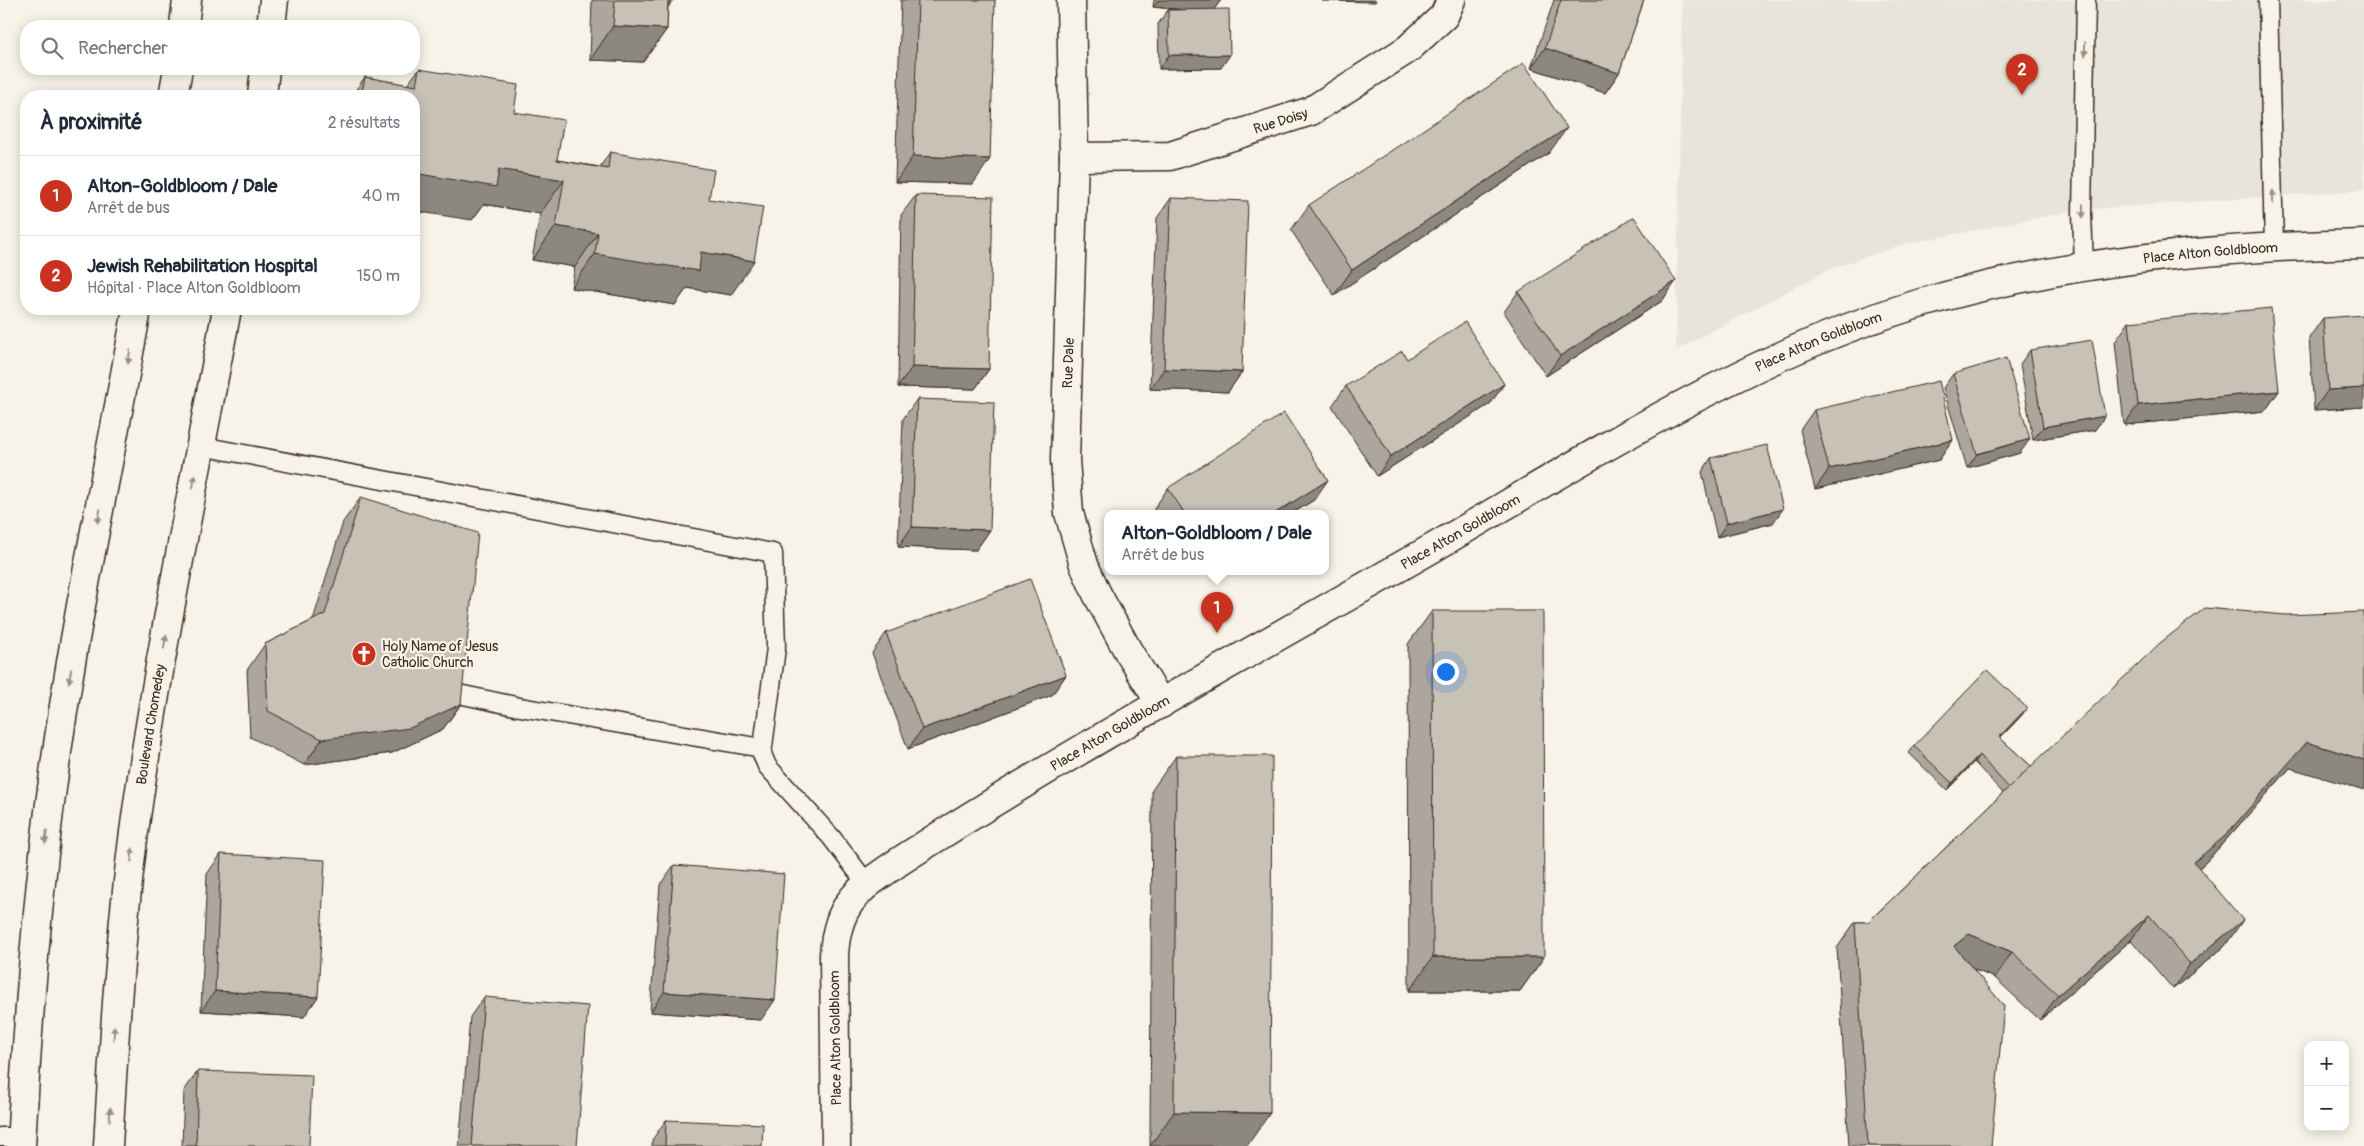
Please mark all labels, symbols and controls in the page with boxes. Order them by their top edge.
search box [20,20,420,75]
icon: search [38,34,66,62]
text: Rechercher [78,36,168,60]
one-way arrow [2081,41,2089,57]
pin: 2 [2006,54,2038,95]
street label: Rue Doisy [1251,105,1310,138]
text: À proximité [40,109,143,136]
text: 2 résultats [328,113,400,133]
text: Alton-Goldbloom / Dale [87,174,277,198]
text: 1 [53,186,59,206]
text: 40 m [362,186,400,206]
one-way arrow [2269,189,2277,205]
text: Arrêt de bus [87,198,170,218]
one-way arrow [2079,203,2087,219]
street label: Place Alton Goldbloom [2142,239,2278,267]
text: Jewish Rehabilitation Hospital [87,254,318,278]
text: 2 [52,266,60,286]
text: 150 m [356,266,400,286]
text: Hôpital · Place Alton Goldbloom [87,278,301,298]
street label: Place Alton Goldbloom [1753,308,1884,376]
street label: Rue Dale [1059,337,1078,389]
one-way arrow [124,349,132,365]
one-way arrow [191,474,199,490]
street label: Place Alton Goldbloom [1398,491,1523,574]
one-way arrow [94,509,102,525]
popup [1104,510,1329,575]
text: Alton-Goldbloom / Dale [1121,521,1312,545]
text: Arrêt de bus [1121,545,1204,565]
pin: 1 [1201,592,1233,633]
one-way arrow [161,634,169,650]
place label: Holy Name of Jesus Catholic Church [382,638,499,671]
church icon: Holy Name of Jesus Catholic Church [351,641,377,667]
your location [1433,659,1459,685]
street label: Boulevard Chomedey [133,663,169,786]
one-way arrow [65,669,73,685]
street label: Place Alton Goldbloom [1047,692,1173,775]
one-way arrow [42,829,50,845]
one-way arrow [128,846,136,862]
street label: Place Alton Goldbloom [826,970,845,1106]
one-way arrow [111,1025,119,1041]
map controls [2304,1041,2349,1131]
button: + [2304,1041,2349,1086]
button: − [2304,1086,2349,1131]
one-way arrow [106,1106,114,1122]

